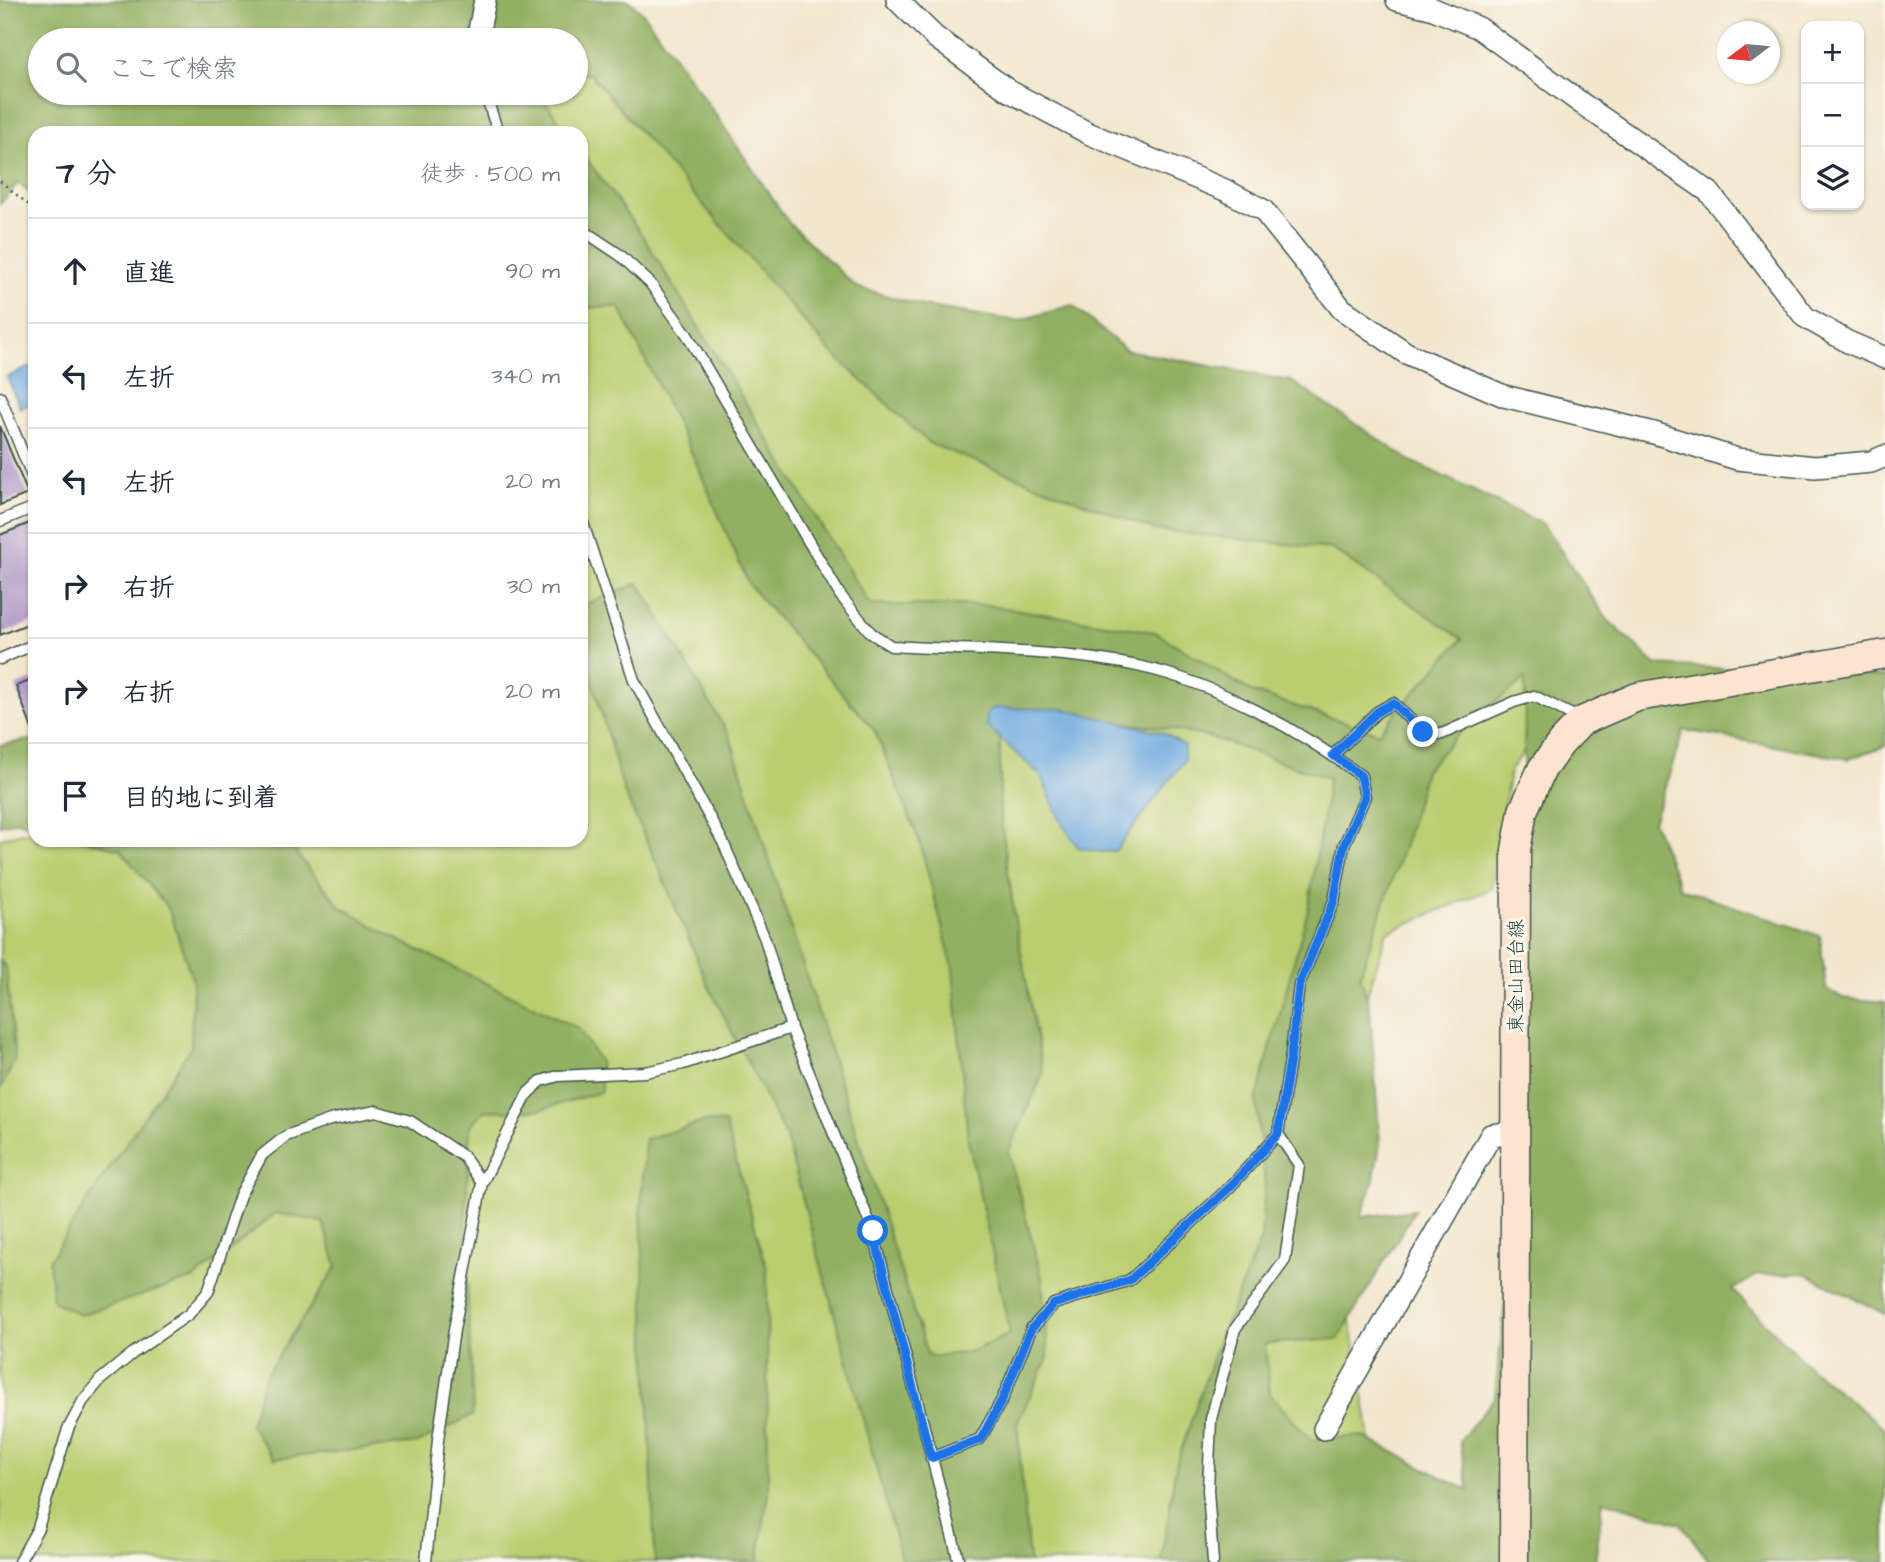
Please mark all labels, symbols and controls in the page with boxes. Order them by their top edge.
north arrow [1717,21,1780,84]
map controls [1801,21,1864,210]
button: + [1801,21,1864,84]
search box [28,28,588,105]
icon: search [52,48,90,86]
text: ここで検索 [108,51,238,87]
button: − [1801,84,1864,147]
button: layers [1801,147,1864,210]
text: 7 分 [56,153,116,195]
text: 徒歩 · 500 m [420,158,560,190]
icon: ahead [56,252,94,290]
text: 直進 [123,255,175,291]
text: 90 m [505,255,560,287]
icon: left [56,357,94,395]
text: 左折 [123,360,175,396]
text: 340 m [491,360,560,392]
icon: left [56,462,94,500]
text: 左折 [123,465,175,501]
text: 20 m [505,465,560,497]
icon: right [56,567,94,605]
text: 右折 [123,570,175,606]
text: 30 m [507,570,560,602]
icon: right [56,672,94,710]
text: 右折 [123,675,175,711]
text: 20 m [505,675,560,707]
route end [1407,716,1438,747]
icon: arrive [56,777,94,815]
text: 目的地に到着 [123,780,279,816]
street label: 東金山田台線 [1503,919,1530,1033]
route start [857,1215,888,1246]

